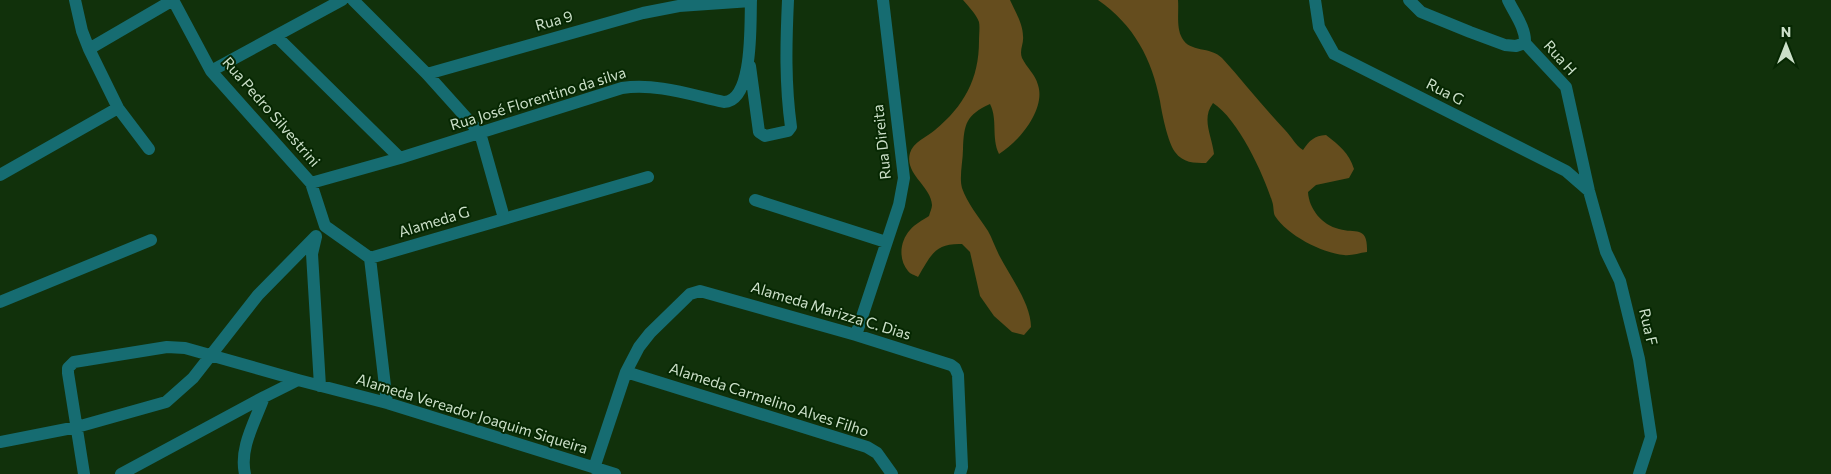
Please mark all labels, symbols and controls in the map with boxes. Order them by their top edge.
street label: Rua 9 [533,6,575,34]
north arrow [1761,20,1811,70]
text: N [1781,23,1791,40]
street label: Rua H [1541,36,1581,78]
street label: Rua Pedro Silvestrini [219,53,324,170]
street label: Rua José Florentino da silva [447,63,628,133]
street label: Rua G [1424,74,1467,108]
street label: Rua Direita [868,104,894,181]
street label: Alameda G [396,202,471,240]
street label: Alameda Marizza C. Dias [749,277,914,343]
street label: Rua F [1636,306,1662,347]
street label: Alameda Carmelino Alves Filho [667,358,871,440]
street label: Alameda Vereador Joaquim Siqueira [354,369,590,457]

